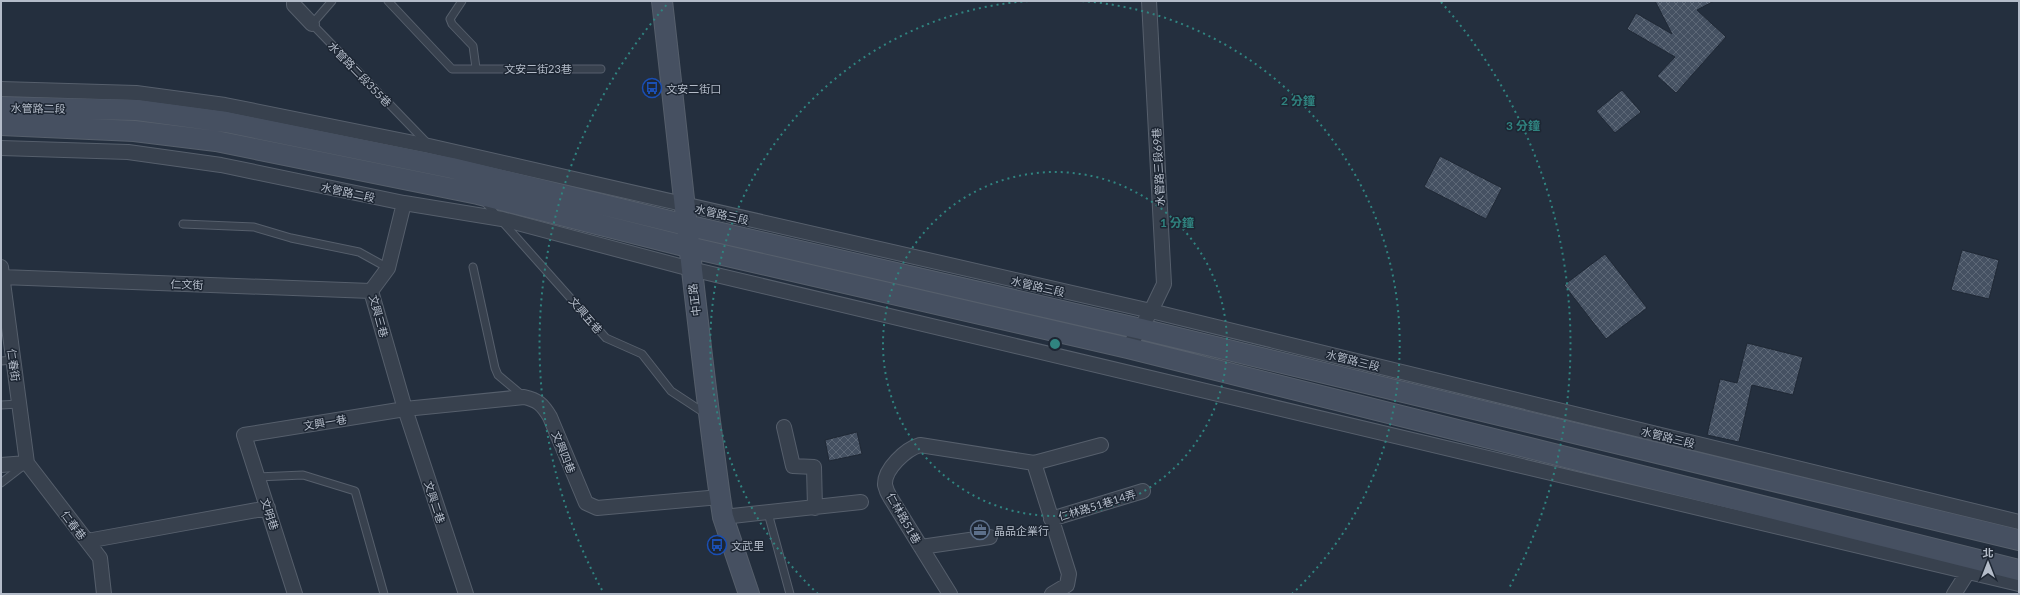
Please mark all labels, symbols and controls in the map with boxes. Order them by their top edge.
street label: 水管路二段355巷 [326,39,394,109]
street label: 文安二街23巷 [504,62,572,75]
bus stop icon: 文安二街口 [641,77,663,99]
place label: 文安二街口 [666,82,721,95]
text: 2 分鐘 [1281,93,1315,108]
street label: 水管路二段 [10,101,66,115]
text: 3 分鐘 [1506,118,1540,133]
street label: 水管路三段69巷 [1149,127,1167,207]
street label: 水管路二段 [320,180,376,204]
street label: 水管路三段 [694,201,750,227]
text: 1 分鐘 [1160,215,1194,230]
street label: 水管路三段 [1010,273,1066,299]
street label: 仁文街 [170,277,204,291]
street label: 中正路 [686,283,702,317]
street label: 文興三巷 [367,293,391,339]
street label: 文興五巷 [567,294,605,336]
centre of rings [1048,337,1062,351]
street label: 水管路三段 [1325,347,1381,373]
street label: 仁春街 [5,348,23,382]
street label: 文興一巷 [302,412,348,432]
street label: 水管路三段 [1640,424,1696,450]
street label: 文興四巷 [550,429,578,475]
street label: 文興二巷 [422,479,448,525]
street label: 仁林路51巷14弄 [1057,487,1137,523]
street label: 仁林路51巷 [884,490,924,546]
street label: 文明巷 [259,496,281,532]
street label: 仁春巷 [59,508,89,542]
office icon: 晶品企業行 [969,519,991,541]
place label: 晶品企業行 [994,524,1049,537]
bus stop icon: 文武里 [706,534,728,556]
place label: 文武里 [731,539,764,552]
north arrow [1968,543,2008,583]
text: 北 [1983,546,1994,559]

